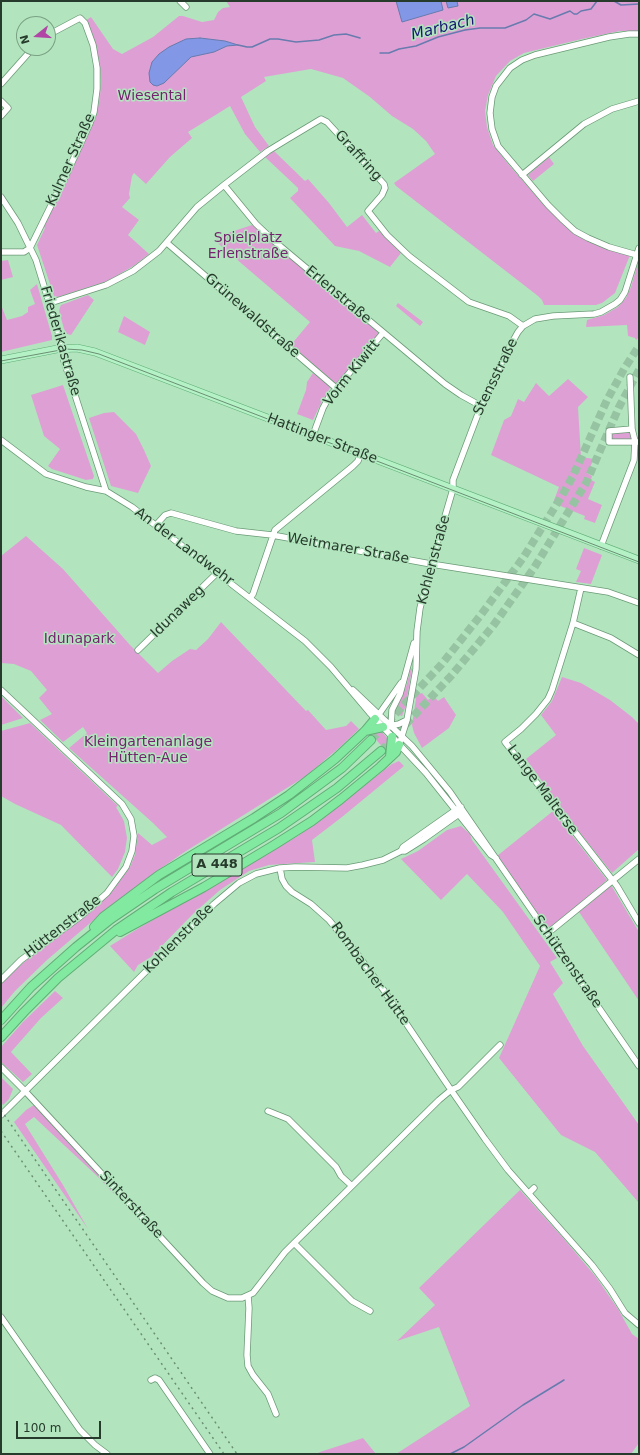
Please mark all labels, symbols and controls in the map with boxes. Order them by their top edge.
water label: Marbach [409,11,477,45]
north arrow [16,16,56,56]
text: N [17,33,33,46]
park label: Wiesental [118,88,186,104]
street label: Kulmer Straße [43,111,99,209]
street label: Graffring [331,127,385,185]
park label: Spielplatz Erlenstraße [208,230,288,262]
street label: Erlenstraße [302,263,374,327]
street label: Grünewaldstraße [201,270,303,362]
street label: Friederikastraße [36,284,84,398]
street label: Stensstraße [470,336,522,418]
street label: Vorm Kiwitt [320,337,384,409]
street label: Hattinger Straße [265,410,379,468]
street label: An der Landwehr [131,504,237,590]
street label: Kohlenstraße [414,513,454,607]
street label: Weitmarer Straße [286,530,410,568]
street label: Idunaweg [148,582,208,642]
park label: Idunapark [44,631,114,647]
park label: Kleingartenanlage Hütten-Aue [84,734,212,766]
street label: Lange Malterse [503,742,581,838]
road number: A 448 [192,854,242,876]
street label: Hüttenstraße [21,892,105,962]
street label: Kohlenstraße [141,901,217,977]
street label: Schützenstraße [529,912,605,1012]
street label: Rombacher Hütte [327,919,413,1029]
street label: Sinterstraße [96,1168,166,1242]
scale bar [18,1413,103,1439]
text: 100 m [23,1421,61,1435]

